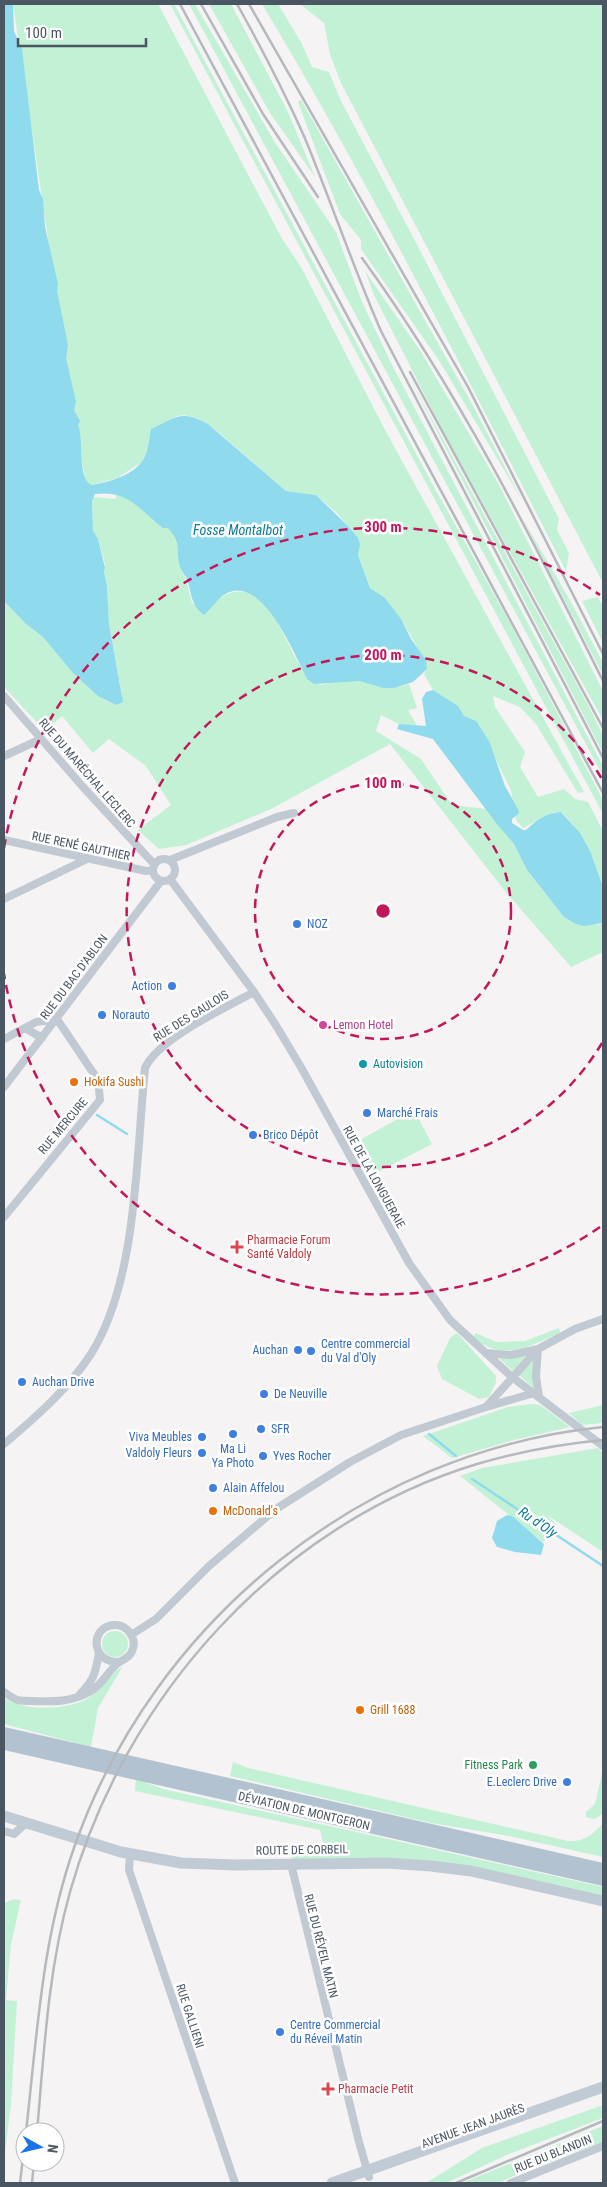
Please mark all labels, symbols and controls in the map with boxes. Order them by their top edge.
scale bar [18,15,145,47]
text: 100 m [25,24,62,42]
text: 300 m [364,518,402,536]
water label: Fosse Montalbot [193,522,284,538]
text: 200 m [364,646,402,664]
street label: RUE DU MARÉCHAL LECLERC [36,715,139,830]
text: 100 m [364,774,402,792]
street label: RUE RENÉ GAUTHIER [31,828,132,863]
centre of rings [374,902,392,920]
place label: NOZ [307,917,328,931]
marker: NOZ [291,918,303,930]
street label: RUE DU BAC D'ABLON [37,932,111,1022]
place label: Action [131,979,162,993]
marker: Action [166,980,178,992]
street label: RUE DES GAULOIS [151,987,231,1045]
place label: Norauto [112,1008,150,1022]
marker: Norauto [96,1009,108,1021]
place label: Lemon Hotel [333,1018,393,1032]
marker: Lemon Hotel [317,1019,329,1031]
place label: Autovision [373,1057,423,1071]
marker: Autovision [357,1058,369,1070]
place label: Hokifa Sushi [84,1075,144,1089]
marker: Hokifa Sushi [68,1076,80,1088]
street label: RUE MERCURE [35,1095,91,1157]
place label: Marché Frais [377,1106,438,1120]
marker: Marché Frais [361,1107,373,1119]
street label: RUE DE LA LONGUERAIE [340,1123,408,1231]
place label: Brico Dépôt [263,1128,319,1142]
marker: Brico Dépôt [247,1129,259,1141]
place label: Pharmacie Forum Santé Valdoly [247,1233,330,1261]
marker: Pharmacie Forum Santé Valdoly [231,1241,243,1253]
place label: Centre commercial du Val d'Oly [321,1337,410,1365]
place label: Auchan [252,1343,288,1357]
marker: Auchan [292,1344,304,1356]
marker: Centre commercial du Val d'Oly [305,1345,317,1357]
place label: Auchan Drive [32,1375,95,1389]
marker: Auchan Drive [16,1376,28,1388]
place label: De Neuville [274,1387,327,1401]
marker: De Neuville [258,1388,270,1400]
place label: SFR [271,1422,290,1436]
marker: SFR [255,1423,267,1435]
marker: Ma Li Ya Photo [227,1428,239,1440]
place label: Viva Meubles [129,1430,192,1444]
marker: Viva Meubles [196,1431,208,1443]
place label: Ma Li Ya Photo [212,1442,254,1470]
place label: Valdoly Fleurs [125,1446,192,1460]
marker: Valdoly Fleurs [196,1447,208,1459]
place label: Yves Rocher [273,1449,331,1463]
marker: Yves Rocher [257,1450,269,1462]
place label: Alain Affelou [223,1481,285,1495]
marker: Alain Affelou [207,1482,219,1494]
water label: Ru d'Oly [516,1503,561,1541]
place label: McDonald's [223,1504,278,1518]
marker: McDonald's [207,1505,219,1517]
place label: Grill 1688 [370,1703,416,1717]
marker: Grill 1688 [354,1704,366,1716]
place label: Fitness Park [464,1758,524,1772]
marker: Fitness Park [527,1759,539,1771]
place label: E.Leclerc Drive [487,1775,557,1789]
marker: E.Leclerc Drive [561,1776,573,1788]
street label: DÉVIATION DE MONTGERON [237,1788,371,1833]
street label: ROUTE DE CORBEIL [256,1842,349,1858]
street label: RUE DU RÉVEIL MATIN [301,1892,342,1999]
street label: RUE GALLIENI [173,1982,207,2050]
place label: Centre Commercial du Réveil Matin [290,2018,381,2046]
marker: Centre Commercial du Réveil Matin [274,2026,286,2038]
place label: Pharmacie Petit [338,2082,414,2096]
marker: Pharmacie Petit [322,2083,334,2095]
street label: AVENUE JEAN JAURÈS [419,2100,526,2151]
north arrow [15,2122,65,2172]
street label: RUE DU BLANDIN [512,2132,594,2176]
text: N [44,2143,61,2154]

